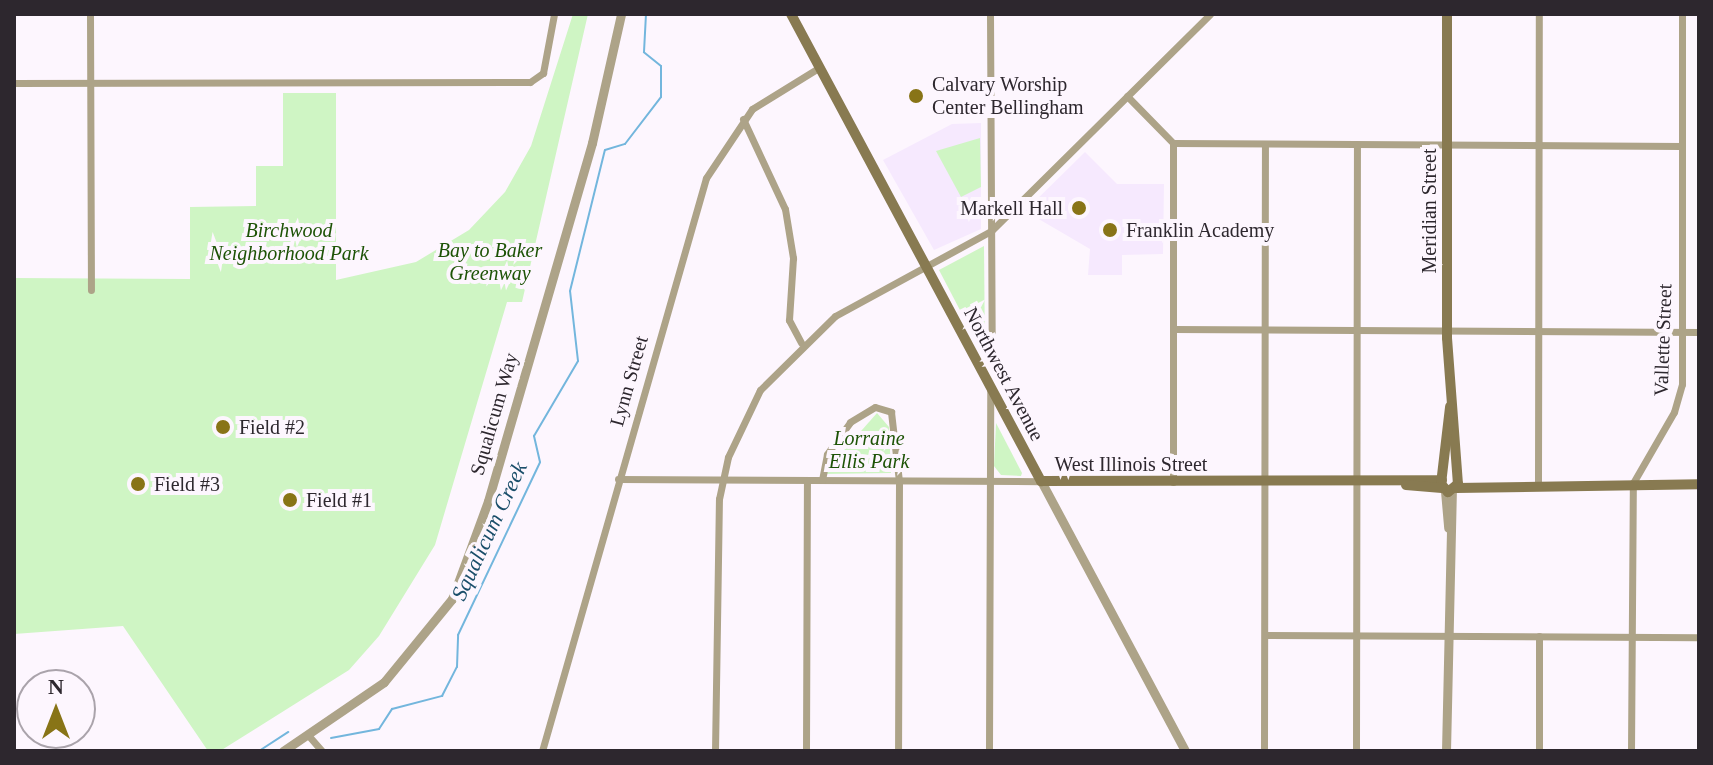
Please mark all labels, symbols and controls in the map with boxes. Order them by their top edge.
place label: Calvary Worship Center Bellingham [932,72,1084,119]
marker: Calvary Worship Center Bellingham [907,87,925,105]
street label: Meridian Street [1417,149,1441,273]
place label: Markell Hall [960,196,1063,220]
marker: Markell Hall [1070,199,1088,217]
park label: Birchwood Neighborhood Park [209,218,369,265]
place label: Franklin Academy [1126,218,1275,242]
marker: Franklin Academy [1101,221,1119,239]
park label: Bay to Baker Greenway [438,239,542,286]
street label: Vallette Street [1649,283,1677,397]
street label: Northwest Avenue [958,303,1050,445]
street label: Lynn Street [605,333,653,429]
street label: Squalicum Way [465,350,523,478]
place label: Field #2 [239,415,305,439]
marker: Field #2 [214,418,232,436]
park label: Lorraine Ellis Park [829,427,909,474]
street label: West Illinois Street [1055,452,1207,476]
water label: Squalicum Creek [445,457,533,605]
place label: Field #3 [154,472,220,496]
marker: Field #3 [129,475,147,493]
place label: Field #1 [306,488,372,512]
marker: Field #1 [281,491,299,509]
north arrow [16,669,96,749]
text: N [48,674,64,699]

